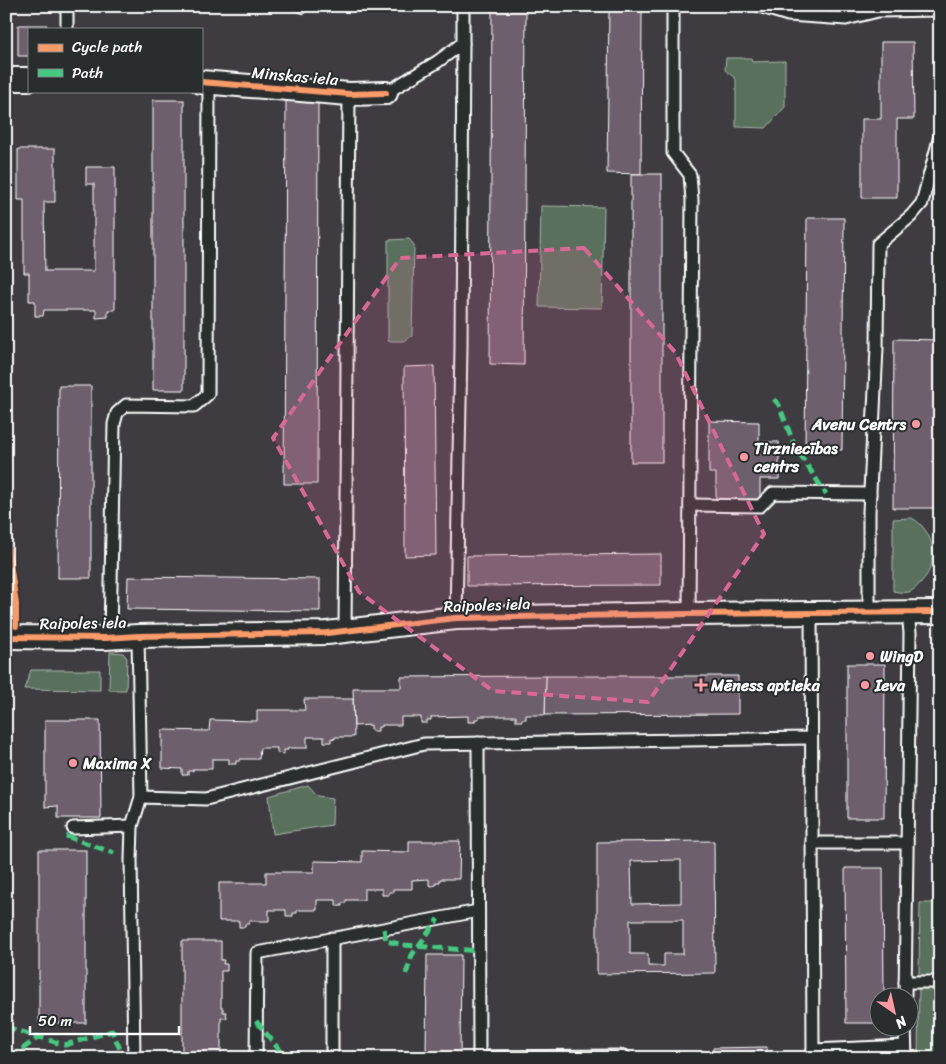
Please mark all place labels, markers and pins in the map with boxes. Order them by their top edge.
place label: Avenu Centrs [811,410,906,439]
marker: Avenu Centrs [910,418,922,430]
place label: Tirzniecības centrs [753,434,838,481]
marker: Tirzniecības centrs [738,451,750,463]
place label: WingD [880,642,923,671]
marker: WingD [864,650,876,662]
place label: Mēness aptieka [710,671,821,700]
place label: Ieva [874,671,906,700]
marker: Mēness aptieka [695,679,707,691]
marker: Ieva [859,679,871,691]
place label: Maxima X [82,749,152,778]
marker: Maxima X [67,757,79,769]

